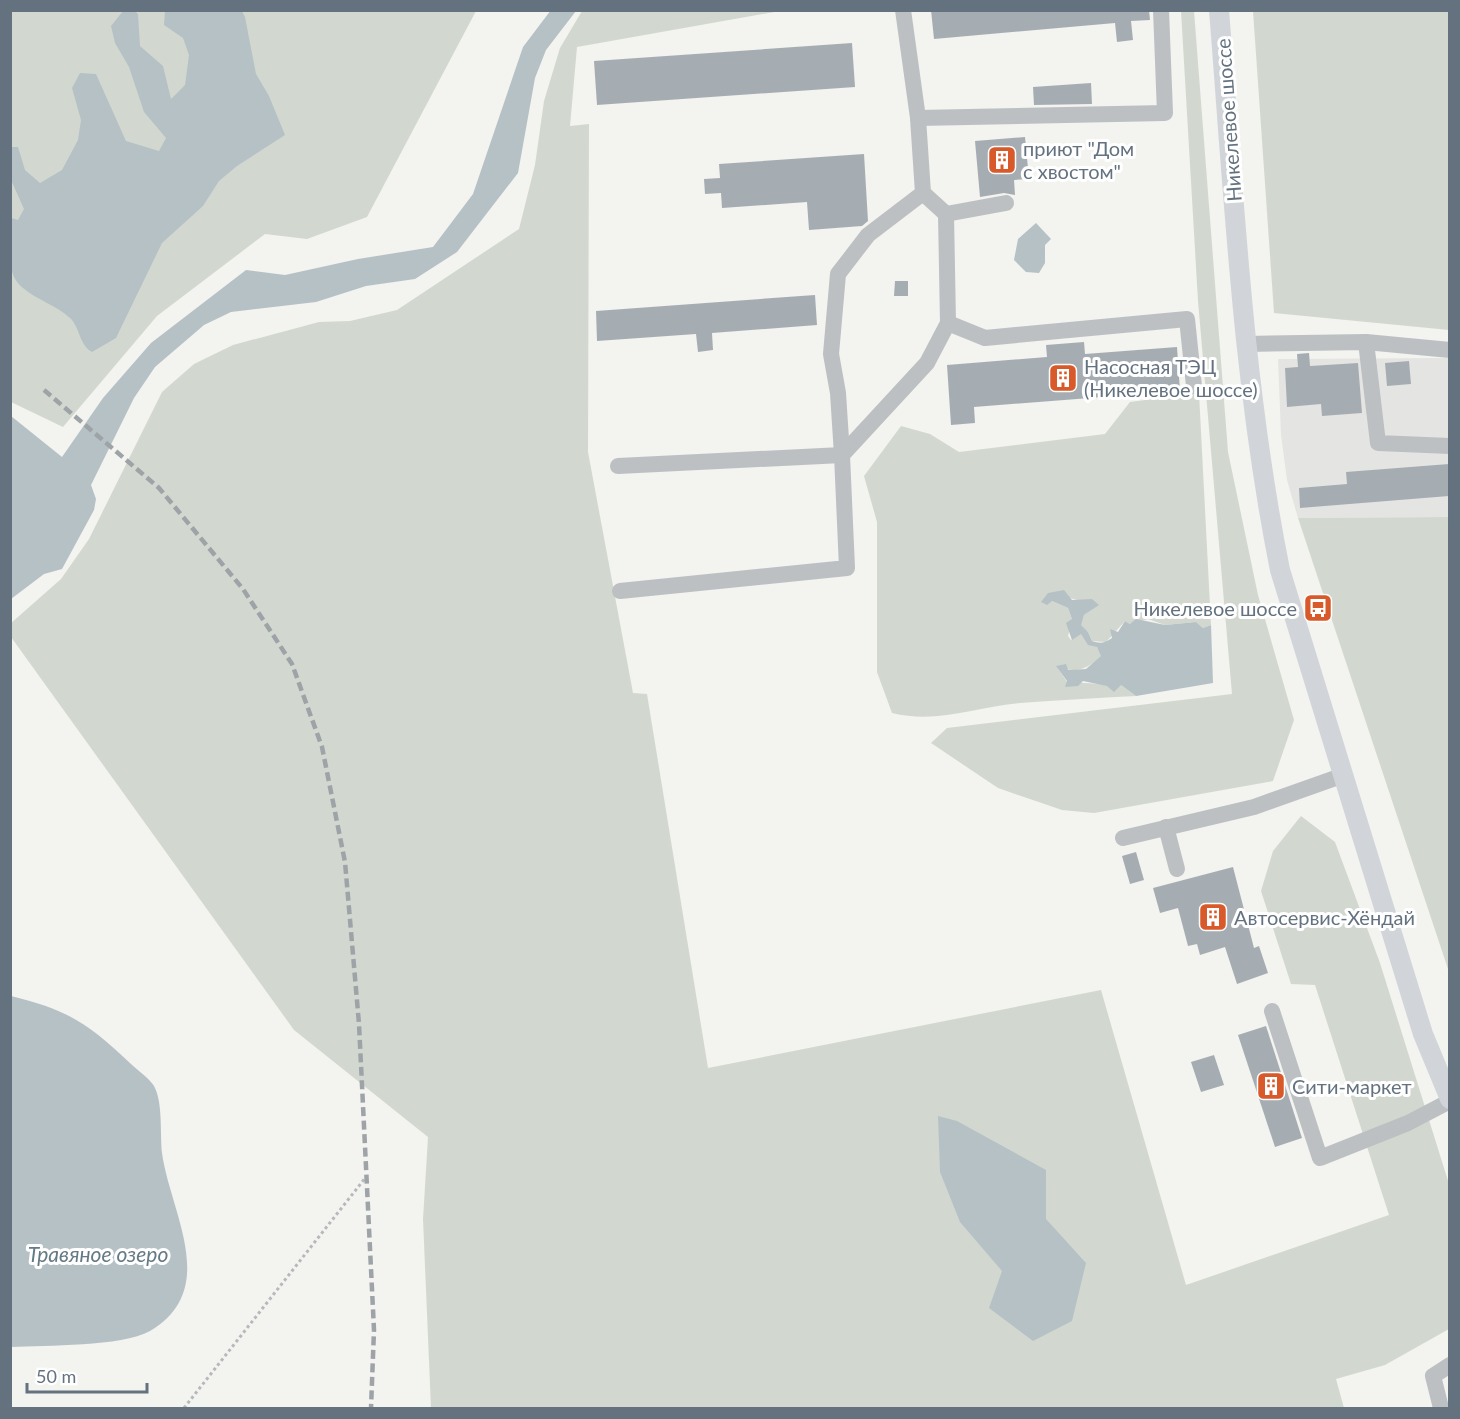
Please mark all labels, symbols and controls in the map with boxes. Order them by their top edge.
street label: Никелевое шоссе [1210,38,1246,202]
place label: приют "Дом с хвостом" [1023,136,1134,183]
building icon: приют "Дом с хвостом" [986,144,1018,176]
place label: Насосная ТЭЦ (Никелевое шоссе) [1084,354,1258,401]
building icon: Насосная ТЭЦ (Никелевое шоссе) [1047,362,1079,394]
bus stop icon: Никелевое шоссе [1302,592,1334,624]
place label: Никелевое шоссе [1134,596,1297,620]
building icon: Автосервис-Хёндай [1197,901,1229,933]
place label: Автосервис-Хёндай [1234,905,1415,929]
building icon: Сити-маркет [1255,1070,1287,1102]
place label: Сити-маркет [1292,1074,1412,1098]
water label: Травяное озеро [28,1241,168,1266]
scale bar [27,1356,147,1394]
text: 50 m [36,1365,76,1387]

